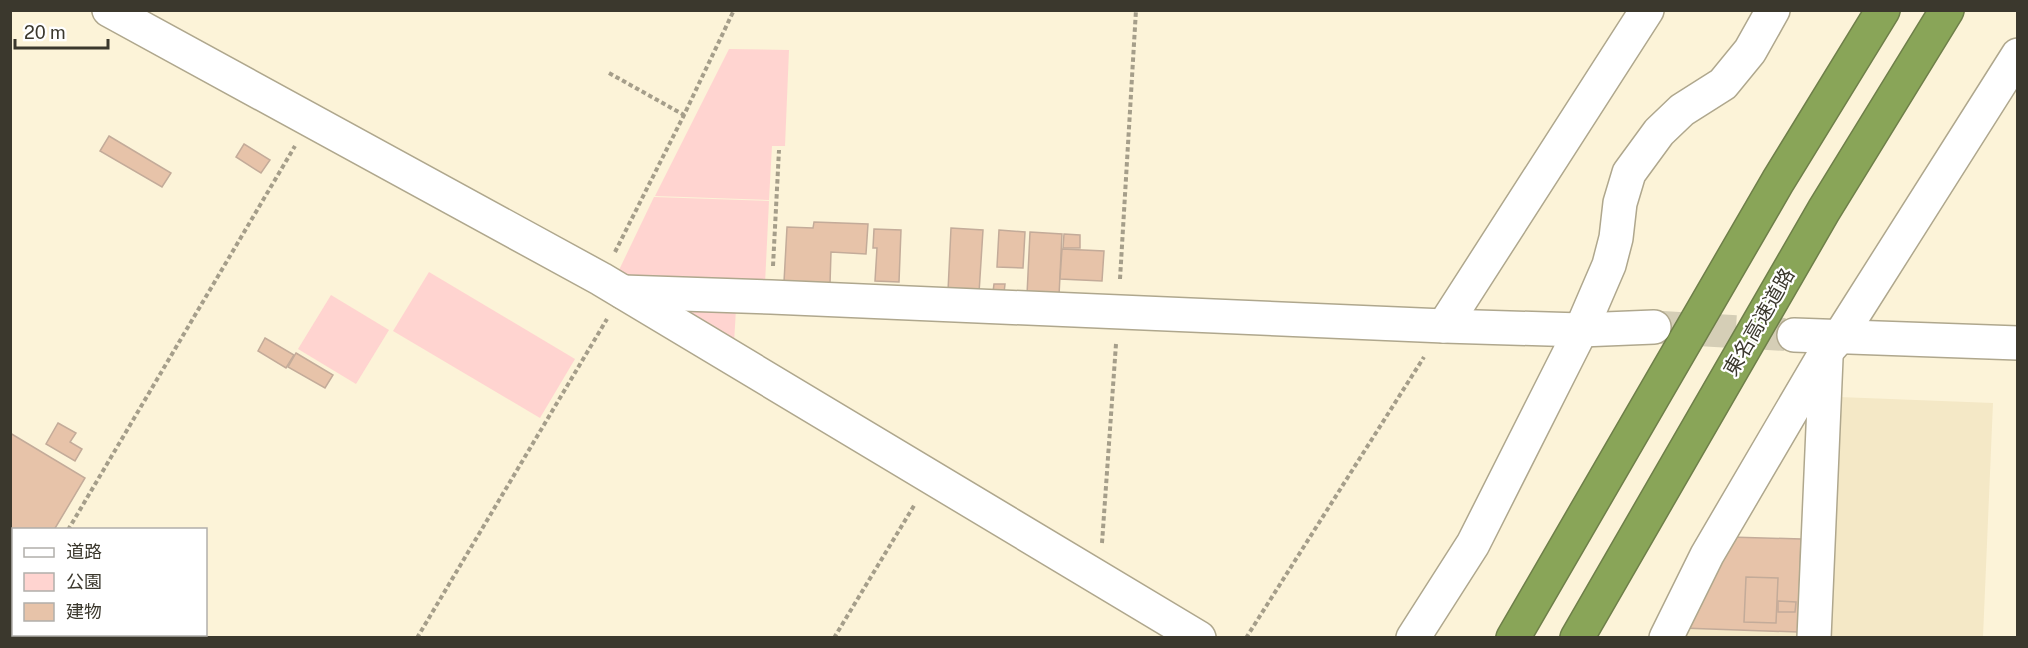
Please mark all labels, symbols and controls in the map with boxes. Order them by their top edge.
scale bar [15,12,108,50]
text: 20 m [24,22,66,43]
street label: 東名高速道路 [1719,264,1799,380]
legend [12,528,207,636]
text: 道路 [66,541,102,562]
text: 公園 [66,571,102,592]
text: 建物 [66,601,102,622]

